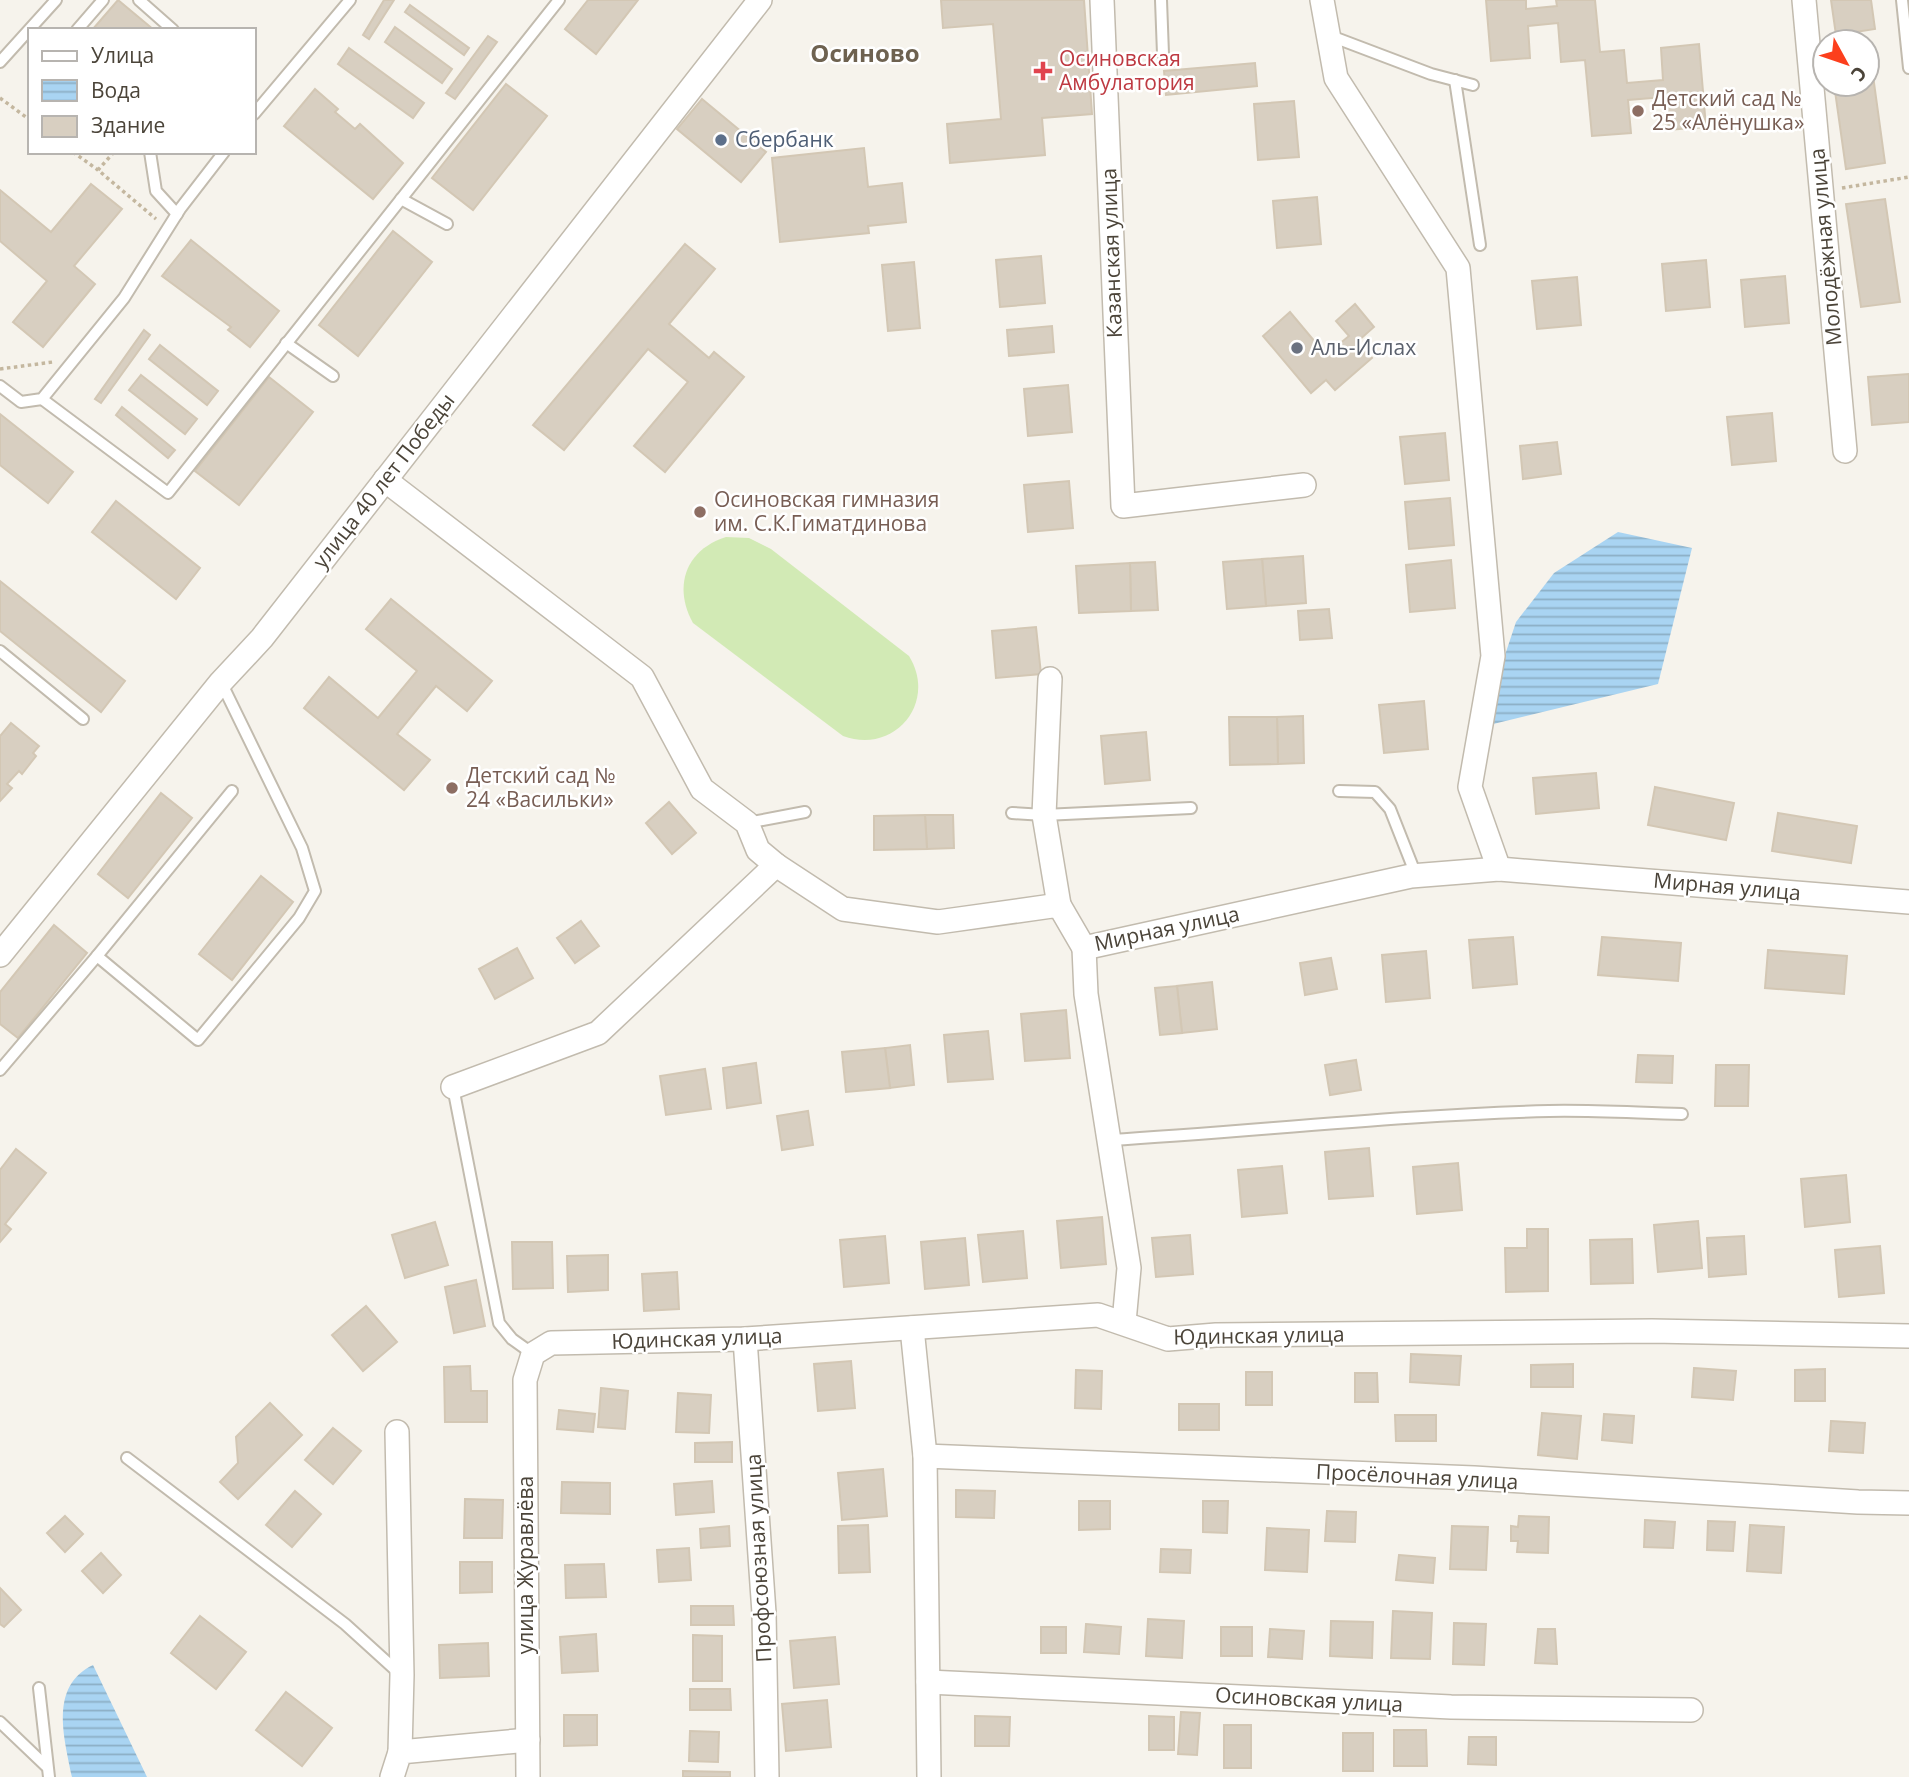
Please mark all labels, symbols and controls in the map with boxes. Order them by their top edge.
legend [28,28,256,154]
north arrow [1811,28,1881,98]
district label: Осиново [810,36,920,69]
text: Улица [91,41,154,69]
place label: Осиновская Амбулатория [1059,44,1195,96]
marker: Осиновская Амбулатория [1033,61,1053,81]
text: С [1845,61,1873,87]
text: Вода [91,76,141,104]
place label: Детский сад № 25 «Алёнушка» [1652,84,1804,136]
marker: Детский сад № 25 «Алёнушка» [1630,103,1646,119]
text: Здание [91,111,165,139]
place label: Сбербанк [735,125,834,153]
marker: Сбербанк [713,132,729,148]
street label: Молодёжная улица [1802,147,1848,347]
street label: Казанская улица [1094,168,1128,338]
place label: Аль-Ислах [1311,333,1416,361]
marker: Аль-Ислах [1289,340,1305,356]
street label: улица 40 лет Победы [306,387,460,574]
place label: Осиновская гимназия им. С.К.Гиматдинова [714,485,939,537]
marker: Осиновская гимназия им. С.К.Гиматдинова [692,504,708,520]
place label: Детский сад № 24 «Васильки» [466,761,616,813]
marker: Детский сад № 24 «Васильки» [444,780,460,796]
street label: Мирная улица [1652,866,1802,906]
street label: Мирная улица [1092,899,1242,957]
street label: Юдинская улица [1173,1320,1345,1350]
street label: Юдинская улица [611,1321,783,1355]
street label: Профсоюзная улица [739,1453,777,1663]
street label: Просёлочная улица [1315,1457,1519,1495]
street label: улица Журавлёва [511,1476,539,1654]
street label: Осиновская улица [1214,1680,1404,1718]

